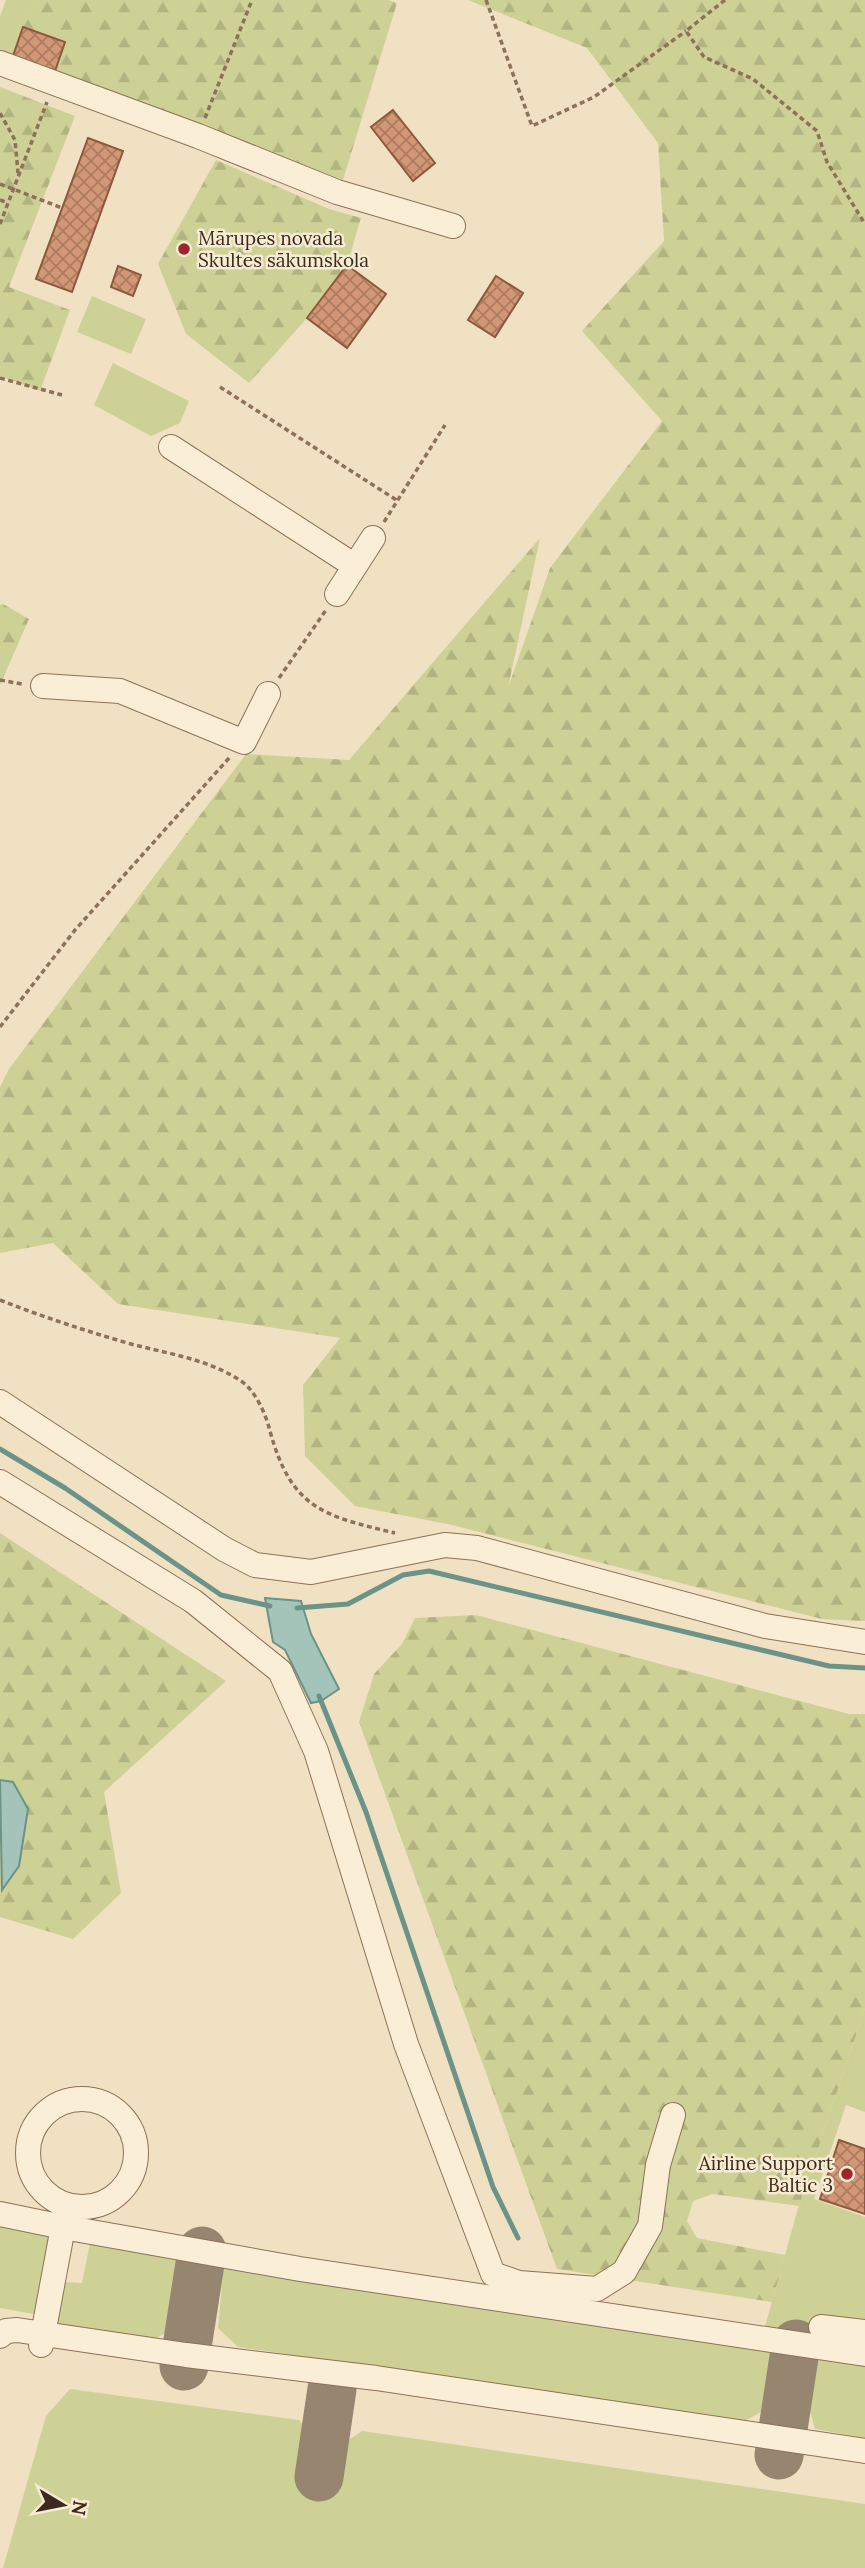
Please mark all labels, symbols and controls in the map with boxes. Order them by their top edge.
place label: Mārupes novada Skultes sākumskola [198,226,369,272]
marker: Mārupes novada Skultes sākumskola [176,241,192,257]
place label: Airline Support Baltic 3 [698,2151,834,2197]
marker: Airline Support Baltic 3 [839,2166,855,2182]
north arrow [28,2470,98,2540]
text: N [67,2499,93,2518]

